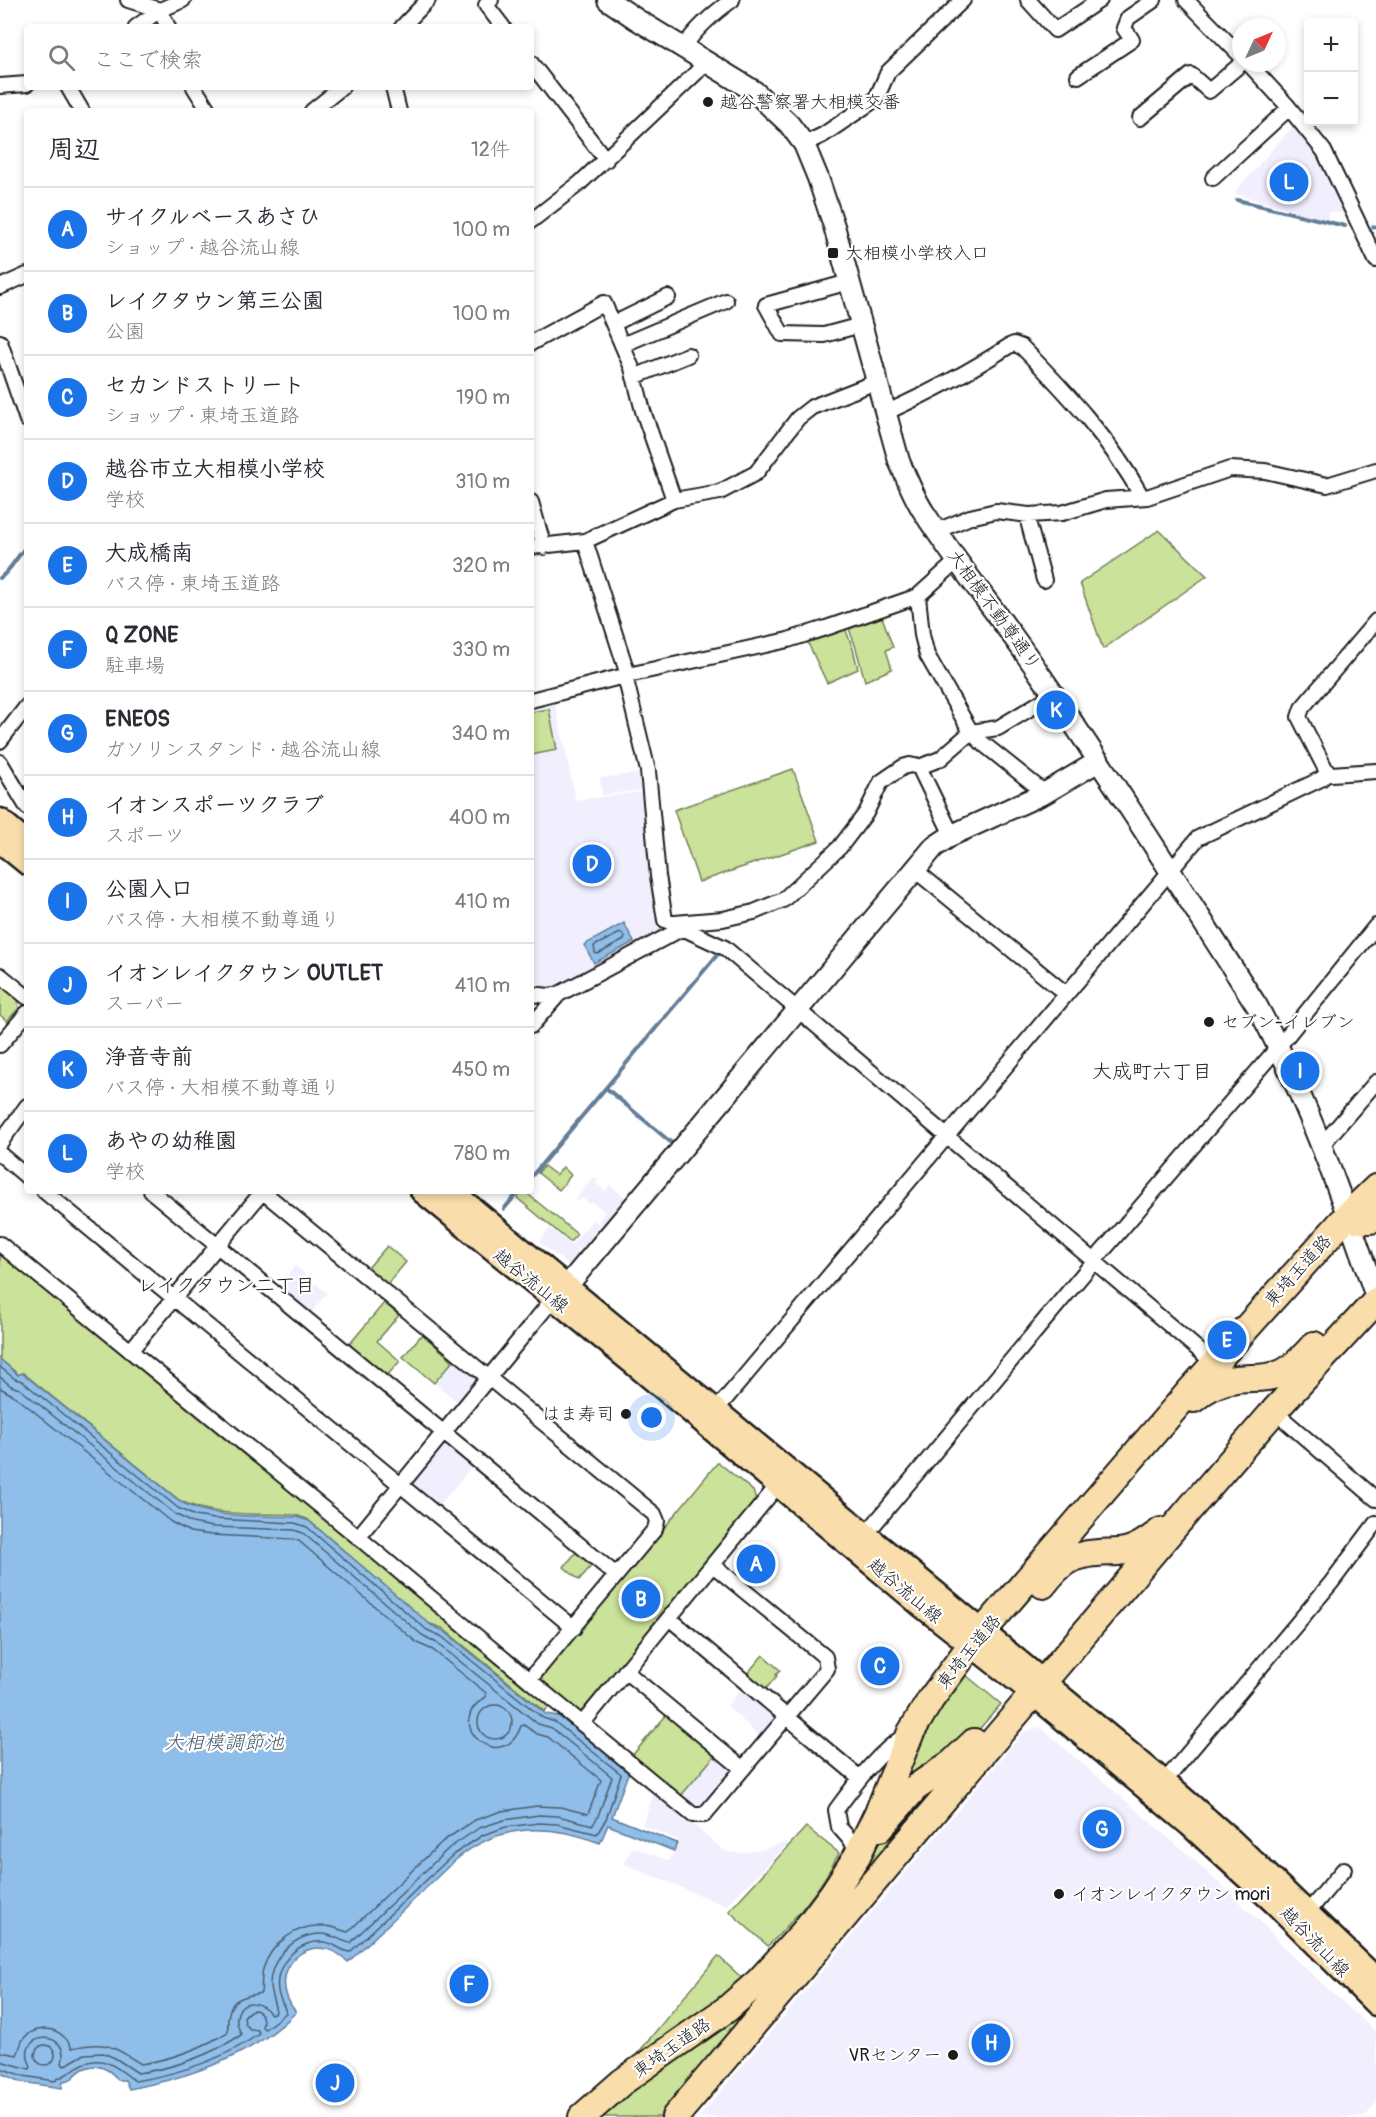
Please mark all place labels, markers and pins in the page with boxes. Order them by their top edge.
place label: 越谷警察署大相模交番 [720,91,900,114]
marker: 越谷警察署大相模交番 [701,95,715,109]
pin: L [1270,160,1308,204]
place label: 大相模小学校入口 [845,242,989,265]
marker: 大相模小学校入口 [826,246,840,260]
pin: K [1036,688,1076,732]
pin: D [572,842,612,886]
place label: セブン-イレブン [1221,1011,1355,1034]
marker: セブン-イレブン [1202,1015,1216,1029]
pin: I [1280,1048,1320,1094]
pin: E [1208,1318,1246,1362]
place label: はま寿司 [542,1403,614,1426]
marker: はま寿司 [619,1407,633,1421]
pin: A [736,1542,776,1586]
pin: B [622,1576,660,1622]
pin: C [860,1644,900,1688]
pin: G [1082,1806,1122,1852]
place label: イオンレイクタウン mori [1071,1883,1270,1906]
marker: イオンレイクタウン mori [1052,1887,1066,1901]
pin: F [450,1962,488,2006]
pin: H [972,2020,1010,2066]
place label: VRセンター [849,2044,941,2067]
marker: VRセンター [946,2048,960,2062]
pin: J [316,2060,354,2106]

